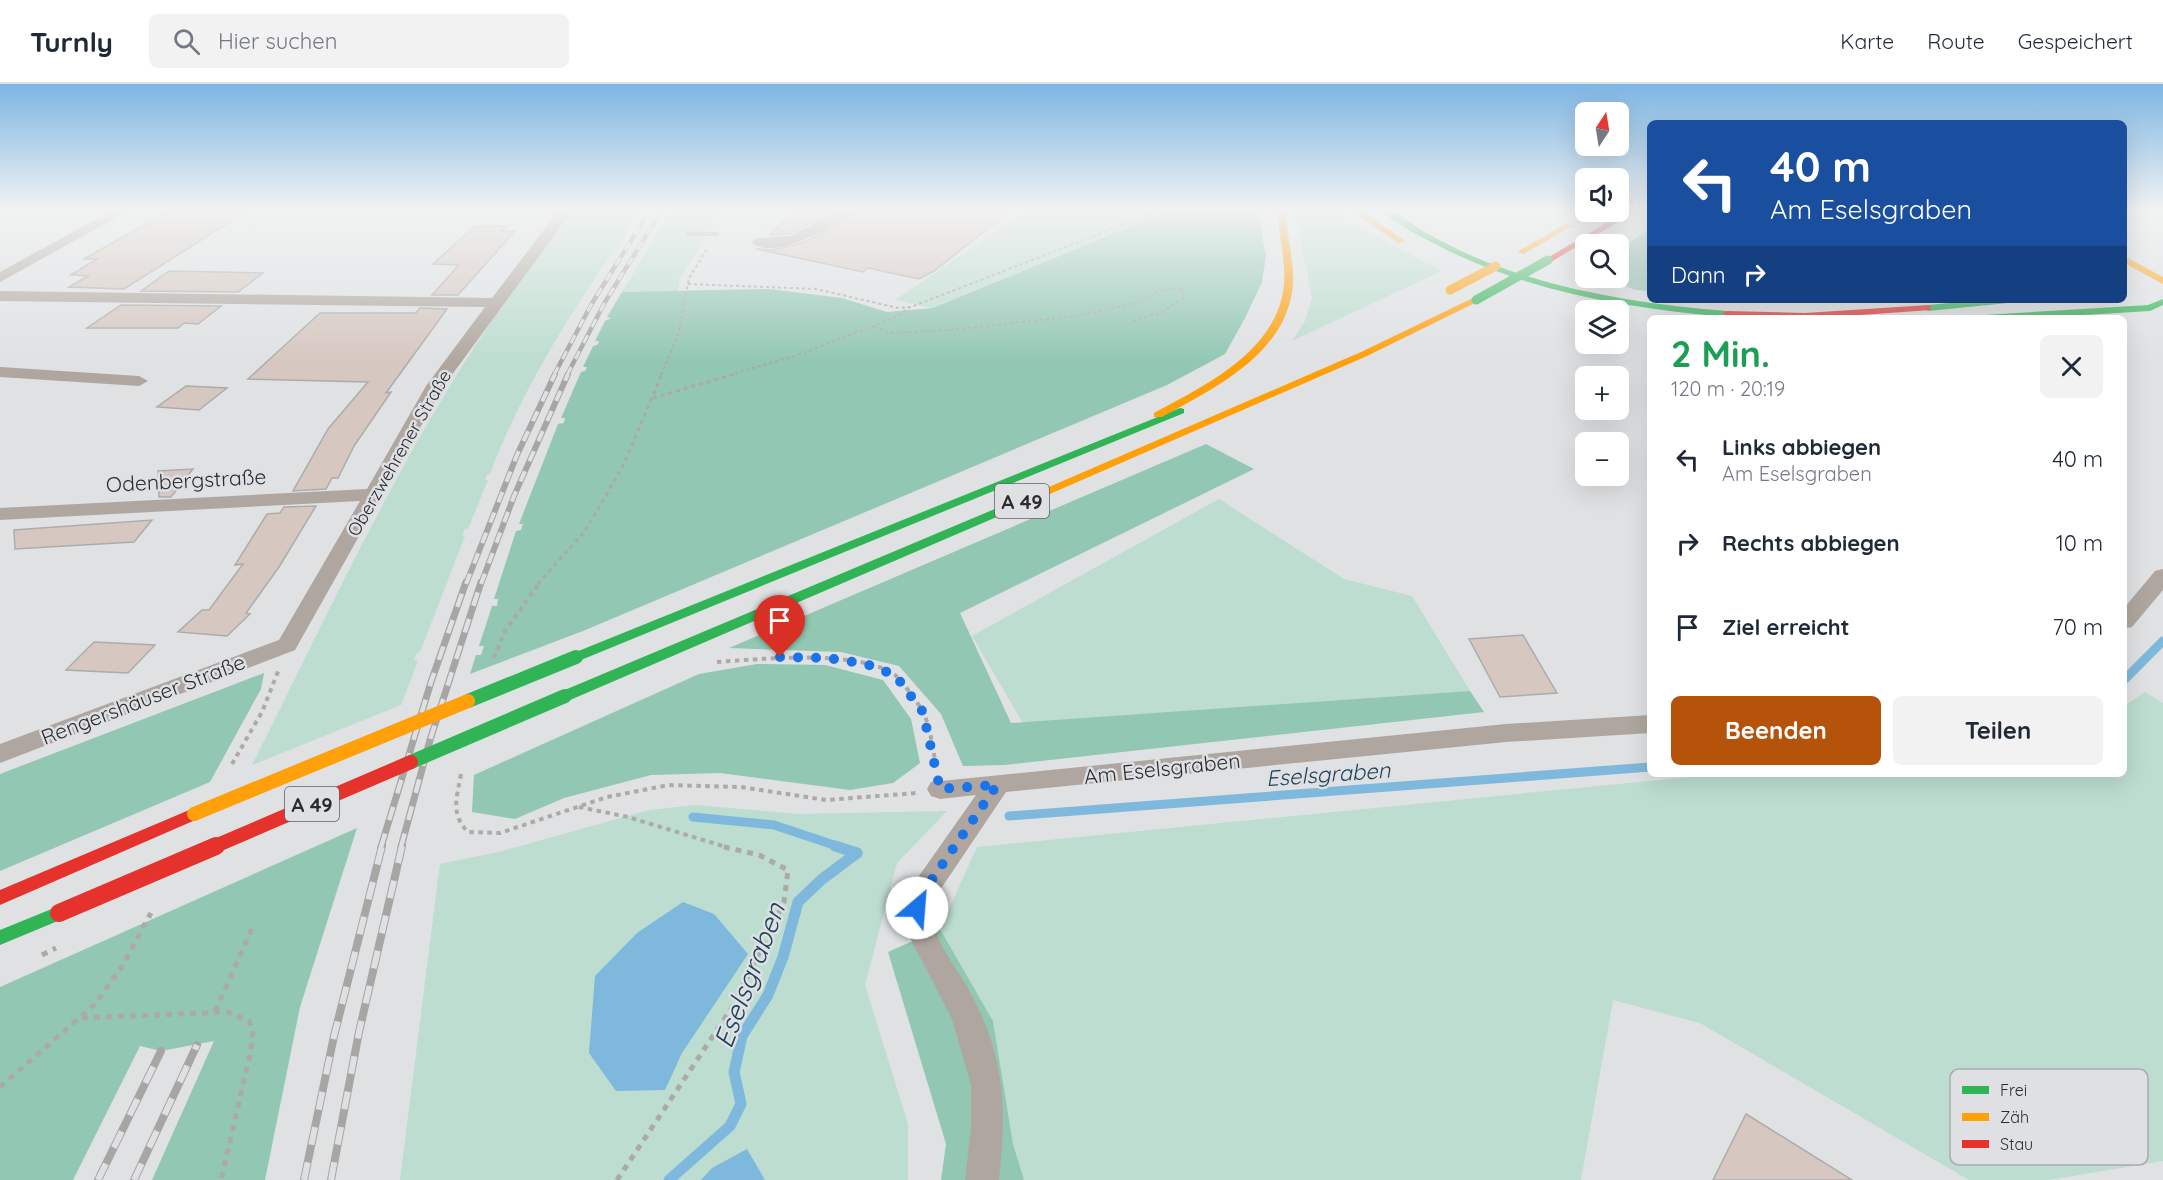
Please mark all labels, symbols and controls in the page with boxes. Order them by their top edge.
search box [149,14,569,68]
text: Turnly [30,24,113,59]
icon: search [170,25,203,58]
text: Hier suchen [218,27,337,55]
text: Karte [1840,28,1894,54]
text: Route [1927,28,1985,54]
text: Gespeichert [2018,28,2133,54]
north arrow [1575,102,1629,156]
map controls [1575,102,1629,486]
text: 40 m [1770,140,1871,193]
icon: left [1671,144,1749,222]
button: sound [1575,168,1629,222]
text: Am Eselsgraben [1770,192,1972,226]
button: search [1575,234,1629,288]
icon: right [1738,258,1771,291]
text: Dann [1671,261,1726,289]
button: layers [1575,300,1629,354]
text: 2 Min. [1671,331,1770,376]
button: close [2040,335,2103,398]
street label: Oberzwehrener Straße [342,366,456,540]
button: + [1575,366,1629,420]
text: 120 m · 20:19 [1671,376,1785,401]
button: − [1575,432,1629,486]
text: Links abbiegen [1722,433,1881,461]
icon: left [1671,443,1704,476]
text: 40 m [2052,445,2103,473]
text: Am Eselsgraben [1722,461,1872,486]
street label: Odenbergstraße [105,463,267,497]
road number: A 49 [995,484,1049,518]
icon: right [1671,527,1704,560]
text: Rechts abbiegen [1722,529,1900,557]
text: 10 m [2056,529,2103,557]
pin [754,595,805,657]
icon: arrive [763,604,796,637]
icon: arrive [1671,611,1704,644]
text: Ziel erreicht [1722,613,1850,641]
text: 70 m [2053,613,2103,641]
street label: Rengershäuser Straße [37,648,249,750]
button: Beenden [1671,696,1881,765]
button: Teilen [1893,696,2103,765]
street label: Am Eselsgraben [1082,747,1242,789]
water label: Eselsgraben [1265,756,1392,792]
road number: A 49 [285,787,339,821]
position arrow [885,876,949,940]
water label: Eselsgraben [706,896,793,1052]
legend [1950,1069,2148,1165]
text: Frei [2000,1080,2027,1100]
text: Zäh [2000,1107,2029,1127]
text: Stau [2000,1134,2033,1154]

